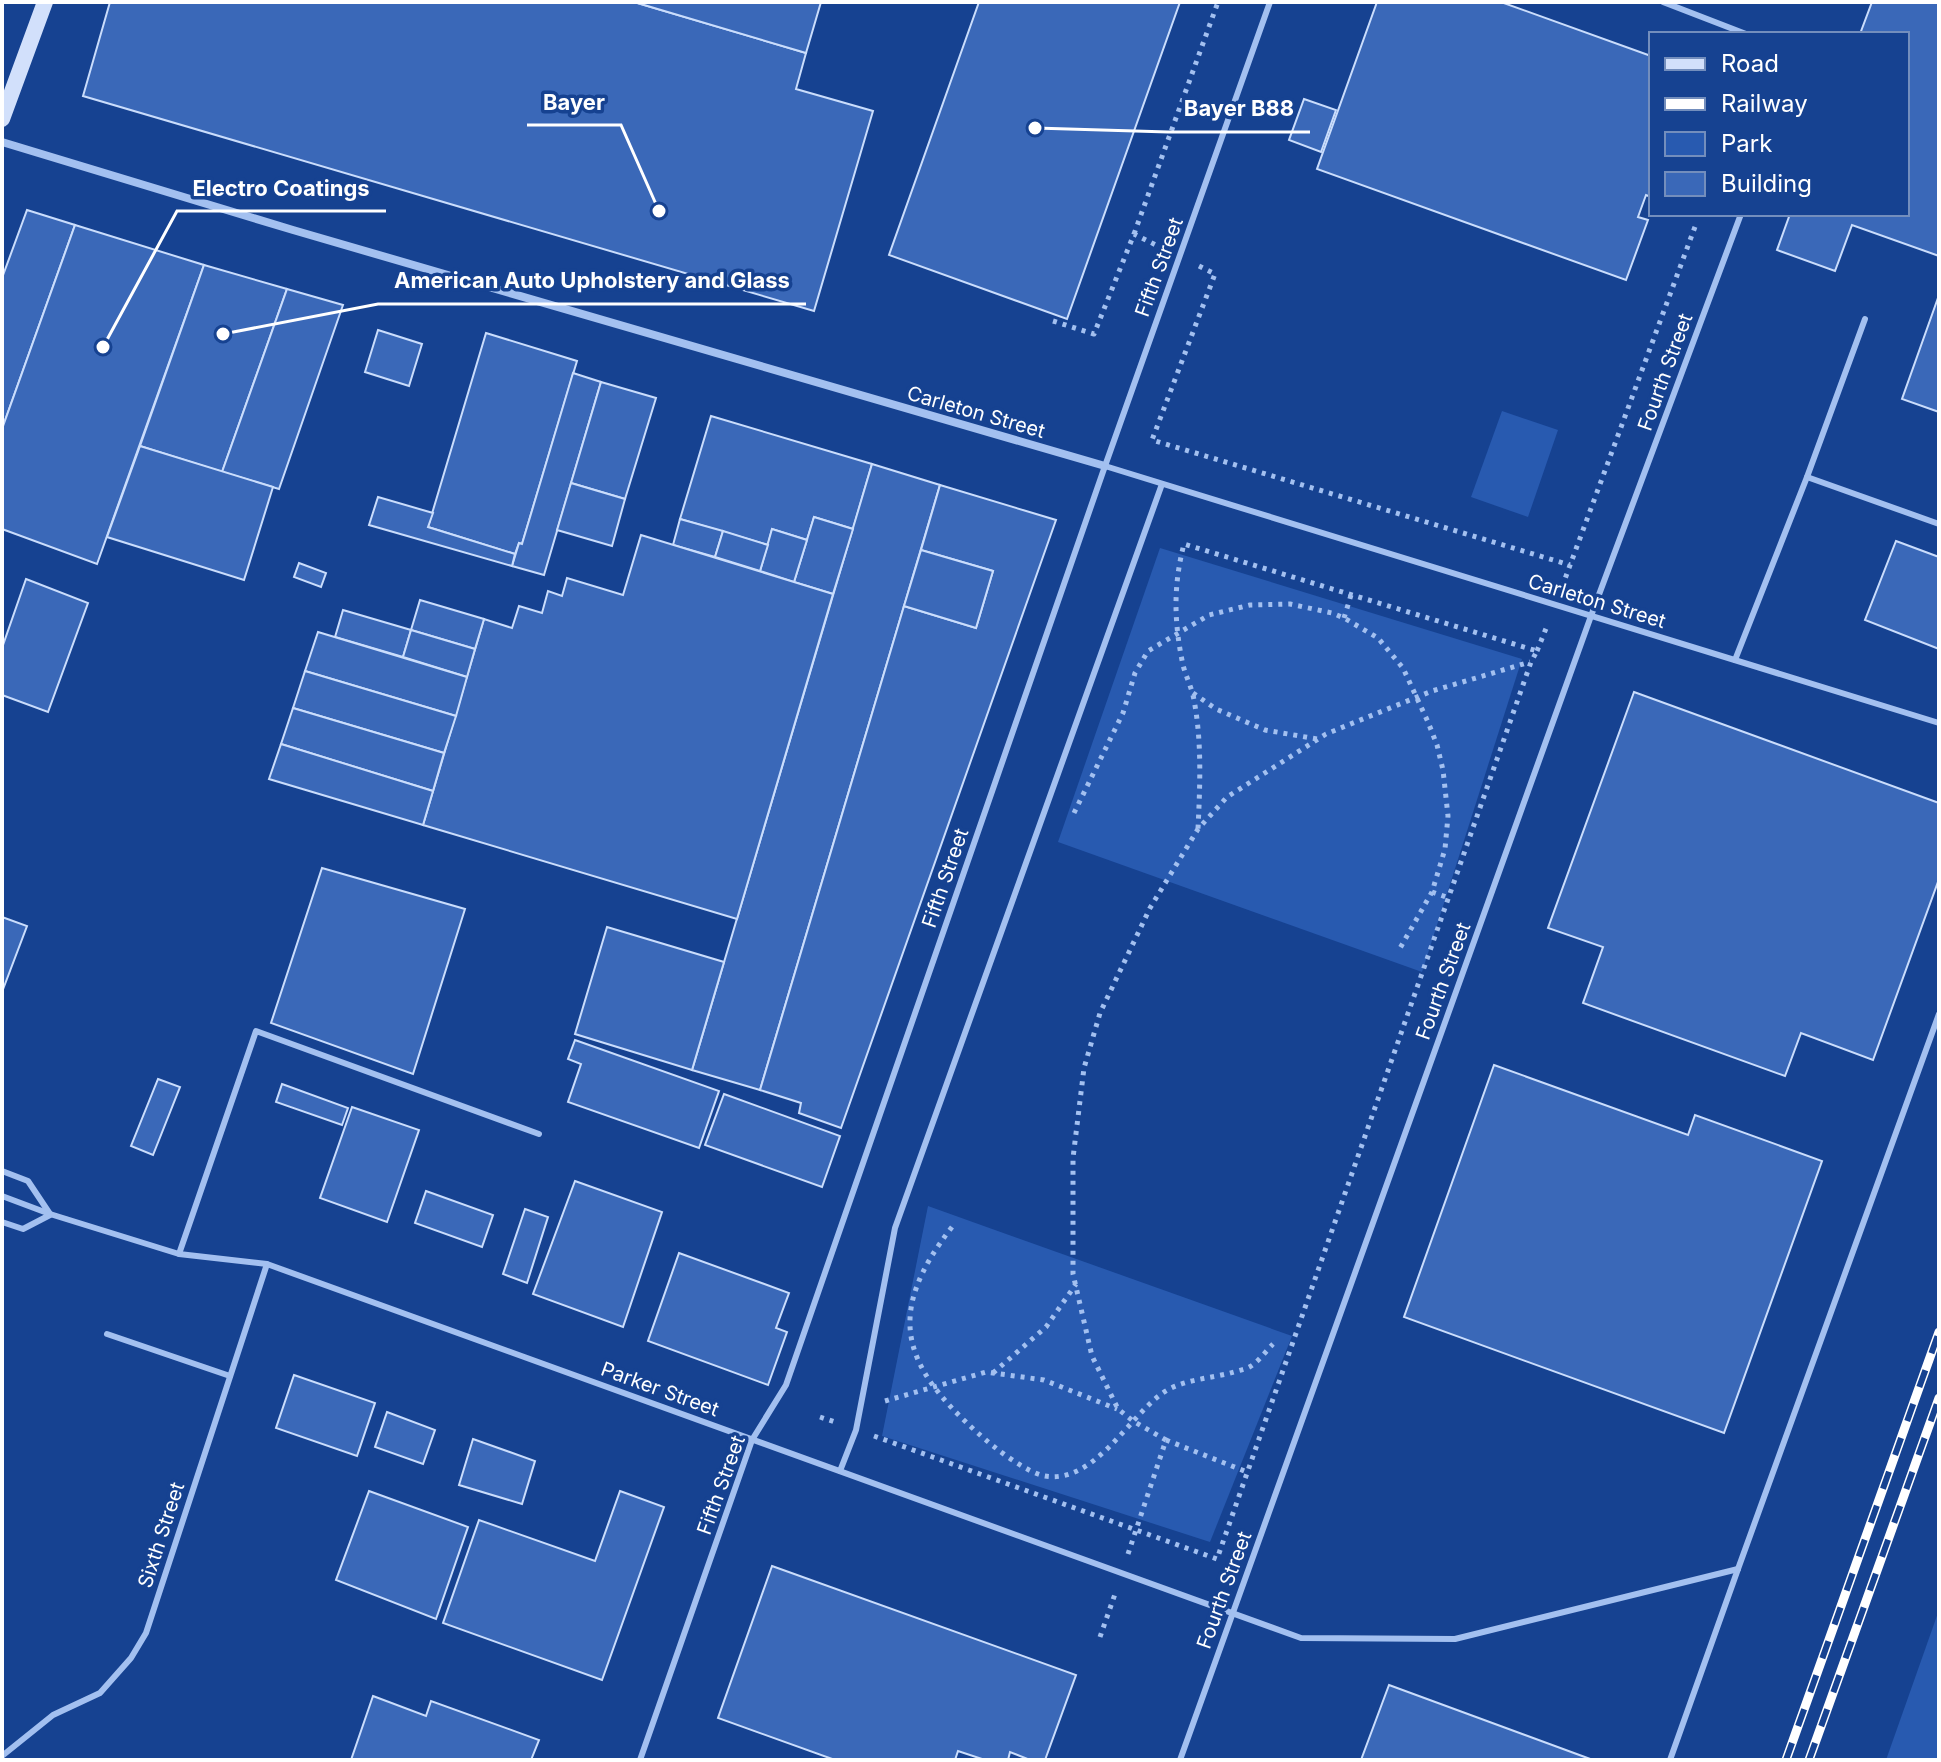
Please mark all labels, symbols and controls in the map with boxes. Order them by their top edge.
legend [1649,32,1909,216]
text: Road [1721,49,1779,78]
callout: Bayer [527,79,621,125]
callout: Bayer B88 [1168,86,1310,132]
text: Bayer [543,89,605,115]
text: Railway [1721,89,1808,118]
text: Bayer B88 [1184,95,1294,121]
text: Park [1721,129,1772,158]
callout: Electro Coatings [177,165,386,211]
text: Building [1721,169,1812,198]
text: Electro Coatings [192,175,370,201]
street label: Fifth Street [1130,214,1188,320]
callout: American Auto Upholstery and Glass [378,258,806,304]
text: American Auto Upholstery and Glass [394,267,790,293]
street label: Fourth Street [1633,310,1697,434]
street label: Carleton Street [904,381,1048,443]
street label: Carleton Street [1525,569,1669,633]
street label: Fifth Street [917,825,973,931]
street label: Fourth Street [1411,919,1475,1043]
street label: Parker Street [598,1357,723,1422]
street label: Fifth Street [692,1432,750,1538]
street label: Sixth Street [133,1479,189,1591]
street label: Fourth Street [1192,1528,1256,1652]

